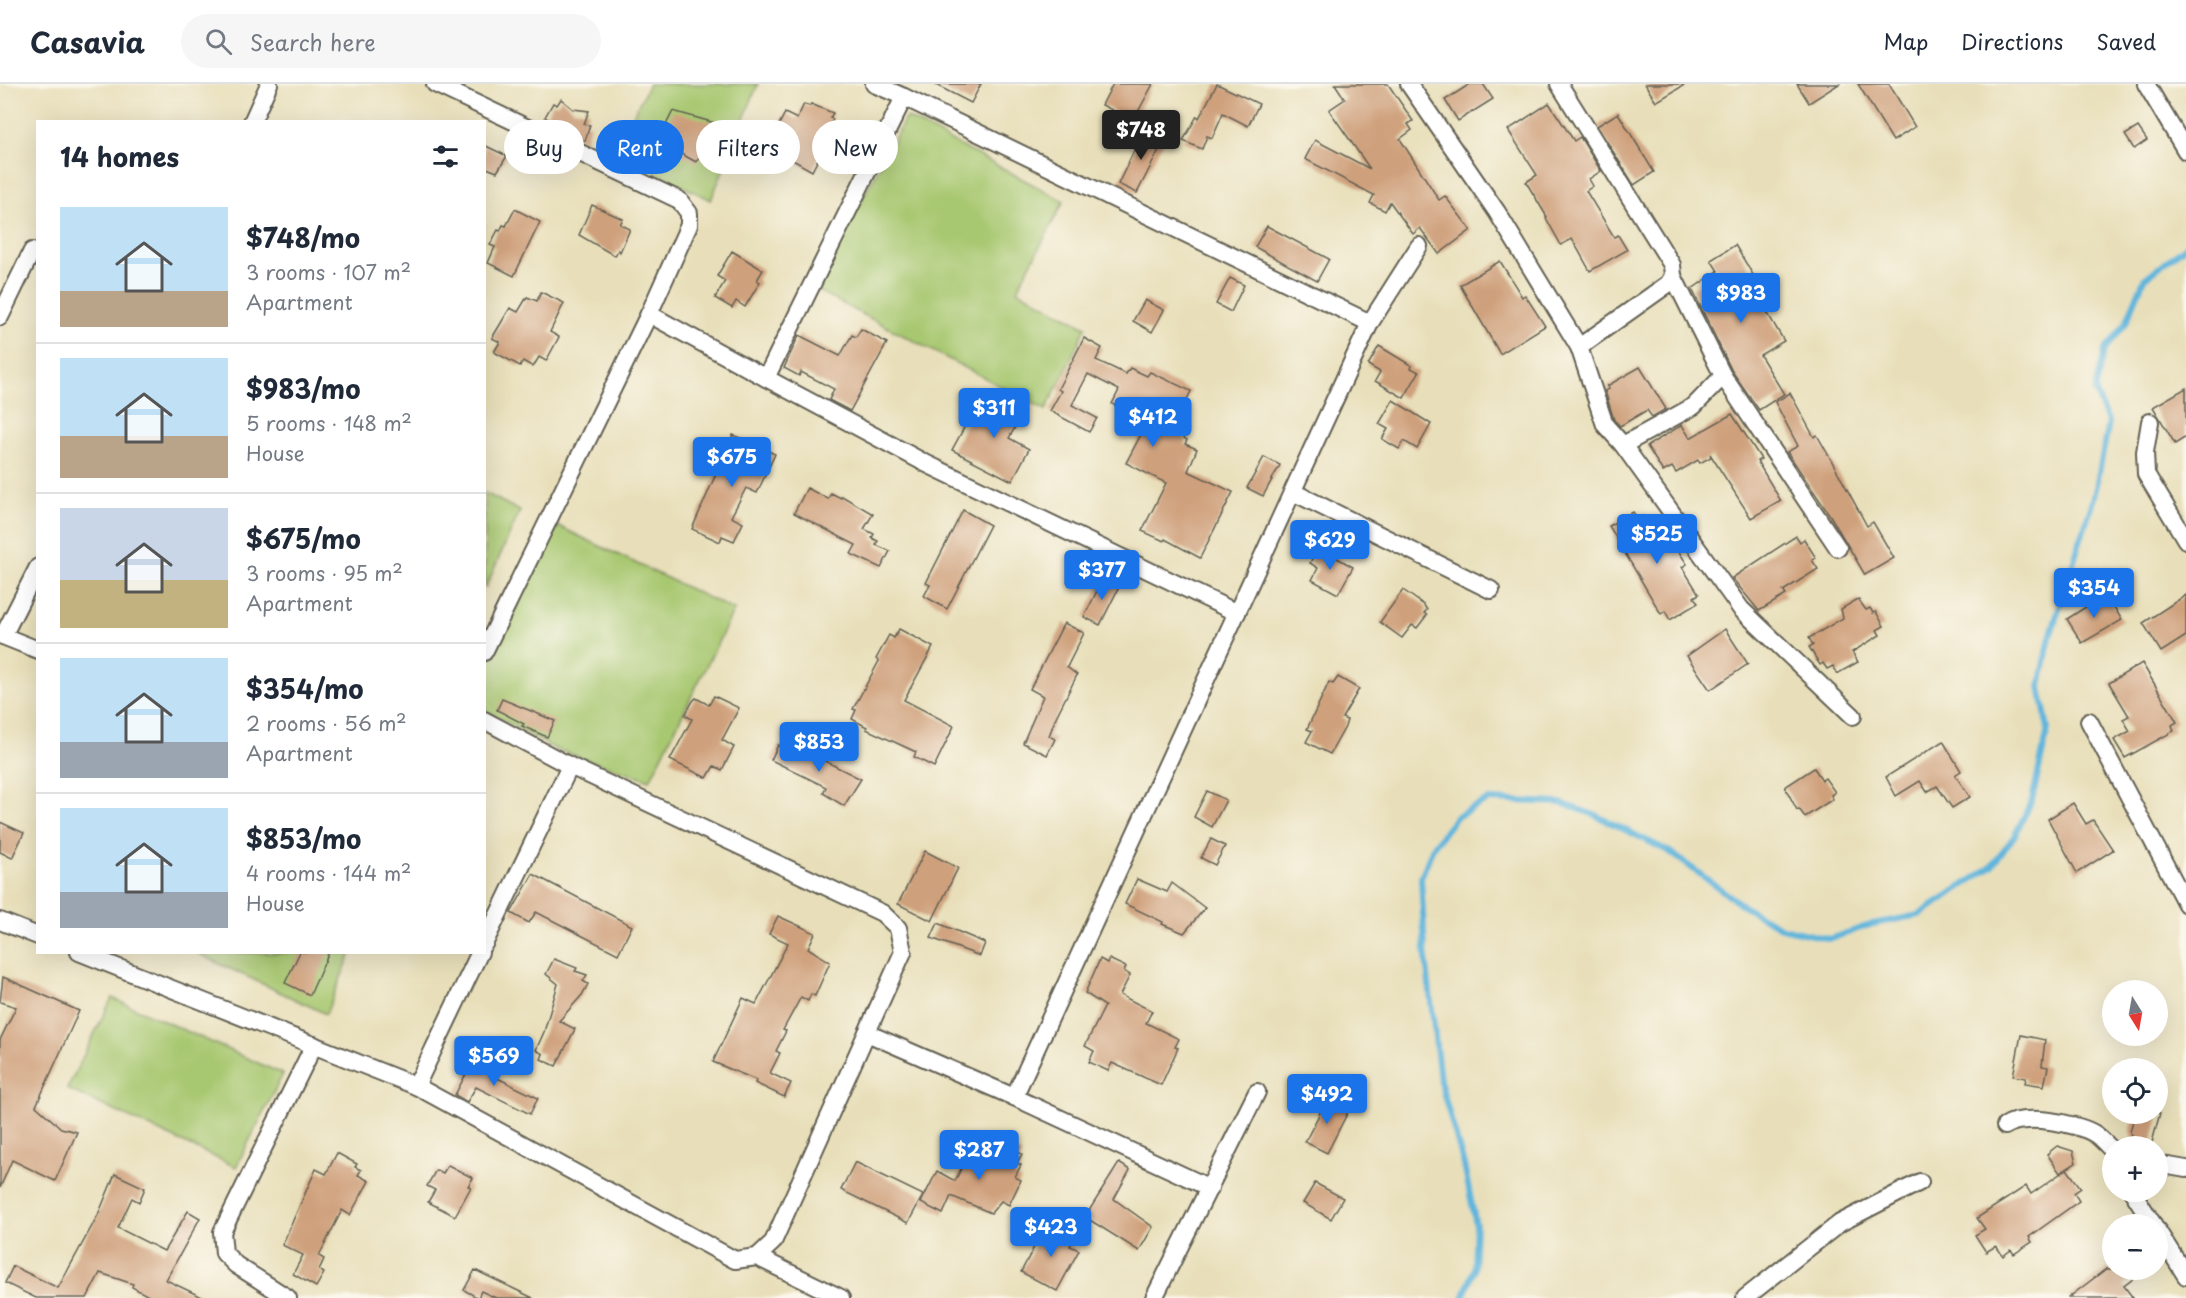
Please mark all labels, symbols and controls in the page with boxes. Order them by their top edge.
search box [181,14,601,68]
text: Casavia [30,20,145,63]
icon: search [202,25,235,58]
text: Search here [250,25,376,58]
text: Map [1883,25,1928,57]
text: Directions [1961,25,2063,57]
text: Saved [2096,25,2156,57]
pin: $748 [1105,110,1177,161]
text: $748 [1116,114,1166,144]
chip: Buy [504,120,584,174]
chip: Rent [596,120,684,174]
chip: Filters [696,120,800,174]
chip: New [812,120,898,174]
text: 14 homes [60,137,179,176]
icon: filters [429,140,462,173]
text: $748/mo [246,218,360,257]
icon: home [108,231,180,303]
text: 3 rooms · 107 m² [246,257,411,287]
pin: $983 [1705,273,1777,324]
text: $983 [1716,277,1766,307]
text: Apartment [246,287,353,317]
text: $983/mo [246,369,360,408]
icon: home [108,382,180,454]
pin: $311 [958,388,1030,439]
text: $311 [973,392,1015,422]
pin: $412 [1117,397,1189,448]
text: $412 [1128,401,1178,431]
text: 5 rooms · 148 m² [246,408,412,438]
pin: $675 [696,437,768,488]
text: House [246,438,305,468]
text: $675 [707,441,757,471]
pin: $525 [1621,514,1693,565]
text: $525 [1631,518,1683,548]
text: $675/mo [246,519,361,558]
pin: $629 [1294,520,1366,571]
text: $629 [1304,524,1356,554]
icon: home [108,532,180,604]
pin: $377 [1066,550,1138,601]
text: $377 [1078,554,1126,584]
text: 3 rooms · 95 m² [246,558,403,588]
pin: $354 [2058,568,2130,619]
text: $354 [2068,572,2120,602]
text: Apartment [246,588,353,618]
text: $354/mo [246,669,363,708]
icon: home [108,682,180,754]
text: 2 rooms · 56 m² [246,708,407,738]
pin: $853 [783,722,855,773]
text: $853 [794,726,844,756]
text: Apartment [246,738,353,768]
text: $853/mo [246,819,361,858]
icon: home [108,832,180,904]
text: 4 rooms · 144 m² [246,858,411,888]
text: House [246,888,305,918]
north arrow [2102,980,2168,1046]
map controls [2102,980,2168,1280]
pin: $569 [458,1036,530,1087]
text: $569 [468,1040,520,1070]
button: locate [2102,1058,2168,1124]
pin: $492 [1291,1074,1363,1125]
text: $492 [1301,1078,1353,1108]
pin: $287 [943,1130,1015,1181]
text: $287 [954,1134,1004,1164]
button: + [2102,1136,2168,1202]
pin: $423 [1015,1207,1087,1258]
text: $423 [1024,1211,1078,1241]
button: − [2102,1214,2168,1280]

